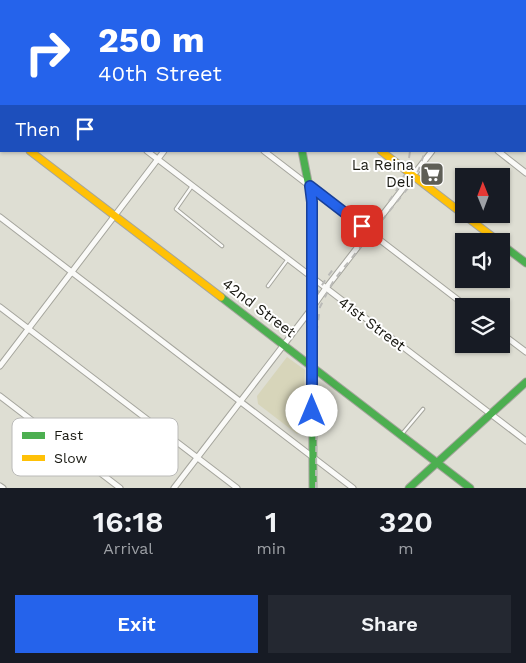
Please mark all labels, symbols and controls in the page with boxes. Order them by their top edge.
text: 250 m [98,19,205,61]
icon: right [15,20,80,85]
text: 40th Street [98,61,222,86]
icon: arrive [71,115,99,143]
text: Then [15,118,61,141]
place label: La Reina Deli [352,156,415,191]
supermarket icon: La Reina Deli [419,161,445,187]
north arrow [455,168,510,222]
map controls [455,168,510,353]
pin [341,205,383,247]
icon: arrive [348,212,376,240]
button: sound [455,233,510,288]
street label: 42nd Street [219,275,300,342]
street label: 41st Street [335,293,410,355]
button: layers [455,298,510,353]
position arrow [285,384,337,436]
legend [12,418,178,476]
text: Fast [54,427,83,443]
text: Slow [54,450,87,466]
text: 16:18 [93,504,164,539]
text: 1 [265,504,278,539]
text: 320 [379,504,433,539]
text: Arrival [103,539,153,558]
text: min [257,539,286,558]
text: m [398,539,414,558]
button: Exit [15,595,258,653]
button: Share [268,595,511,653]

